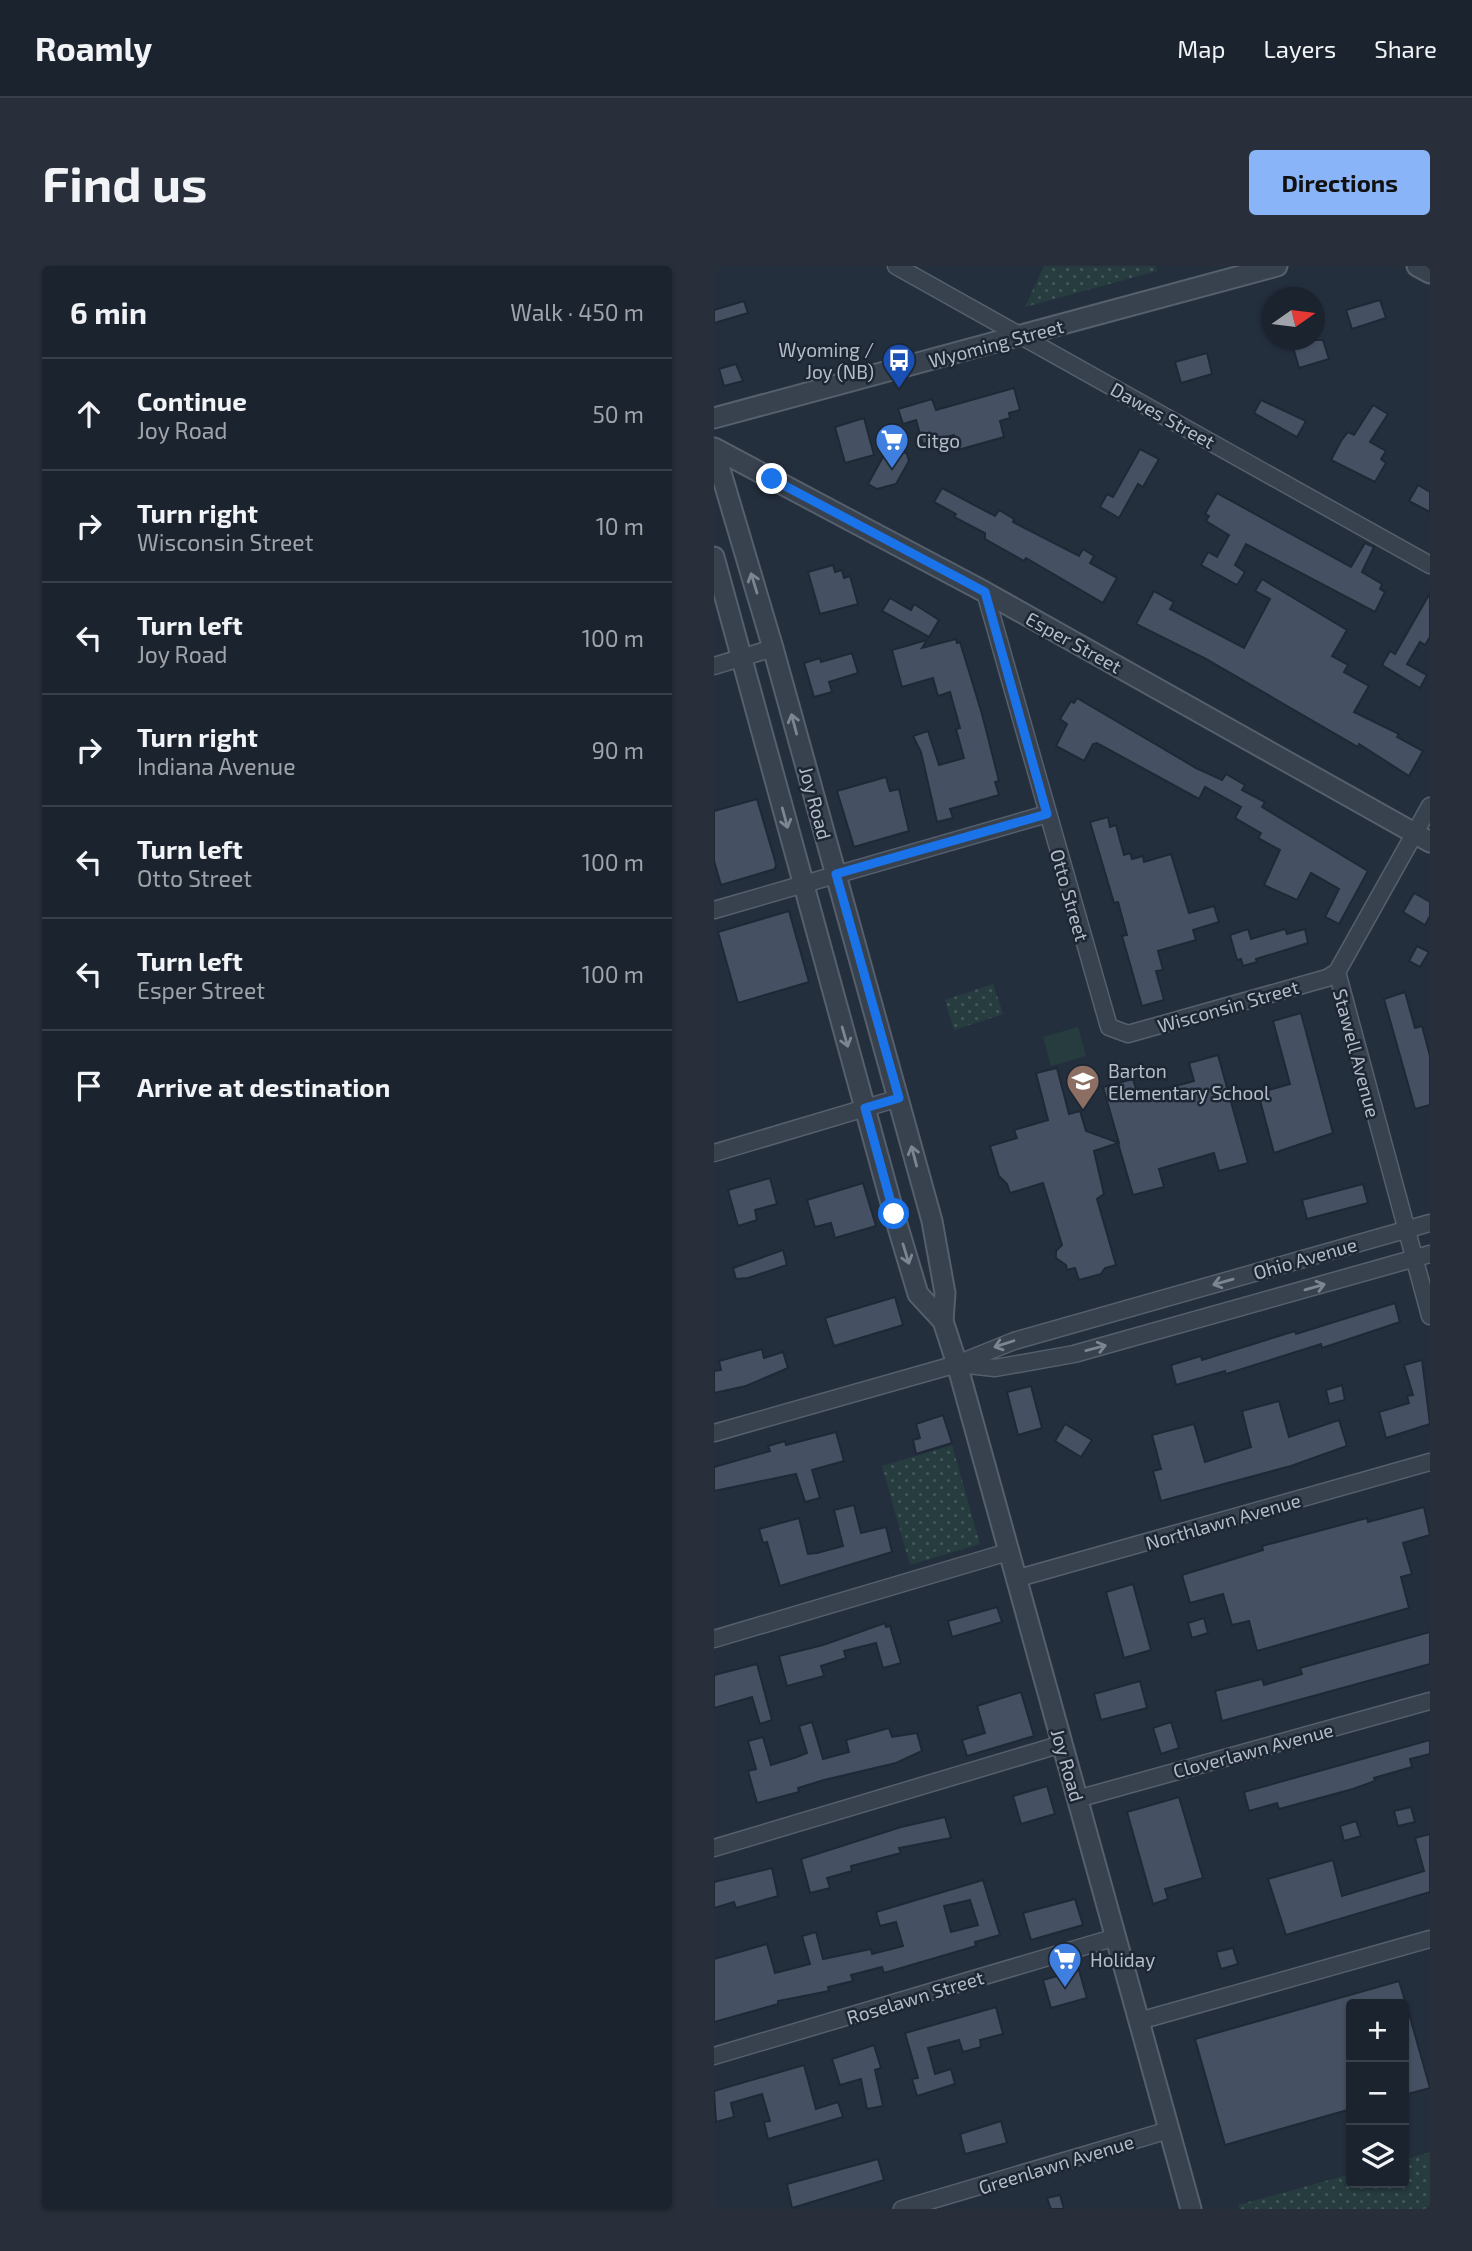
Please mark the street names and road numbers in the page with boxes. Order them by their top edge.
street label: Wyoming Street [926,314,1066,372]
street label: Dawes Street [1107,377,1219,453]
street label: Esper Street [1022,606,1126,678]
street label: Joy Road [795,764,837,842]
street label: Otto Street [1046,846,1094,944]
street label: Wisconsin Street [1155,975,1301,1037]
street label: Stawell Avenue [1329,986,1385,1120]
street label: Ohio Avenue [1251,1232,1359,1284]
street label: Northlawn Avenue [1143,1488,1303,1554]
street label: Cloverlawn Avenue [1170,1718,1336,1782]
street label: Joy Road [1047,1726,1089,1804]
street label: Roselawn Street [844,1965,986,2029]
street label: Greenlawn Avenue [976,2129,1136,2199]

